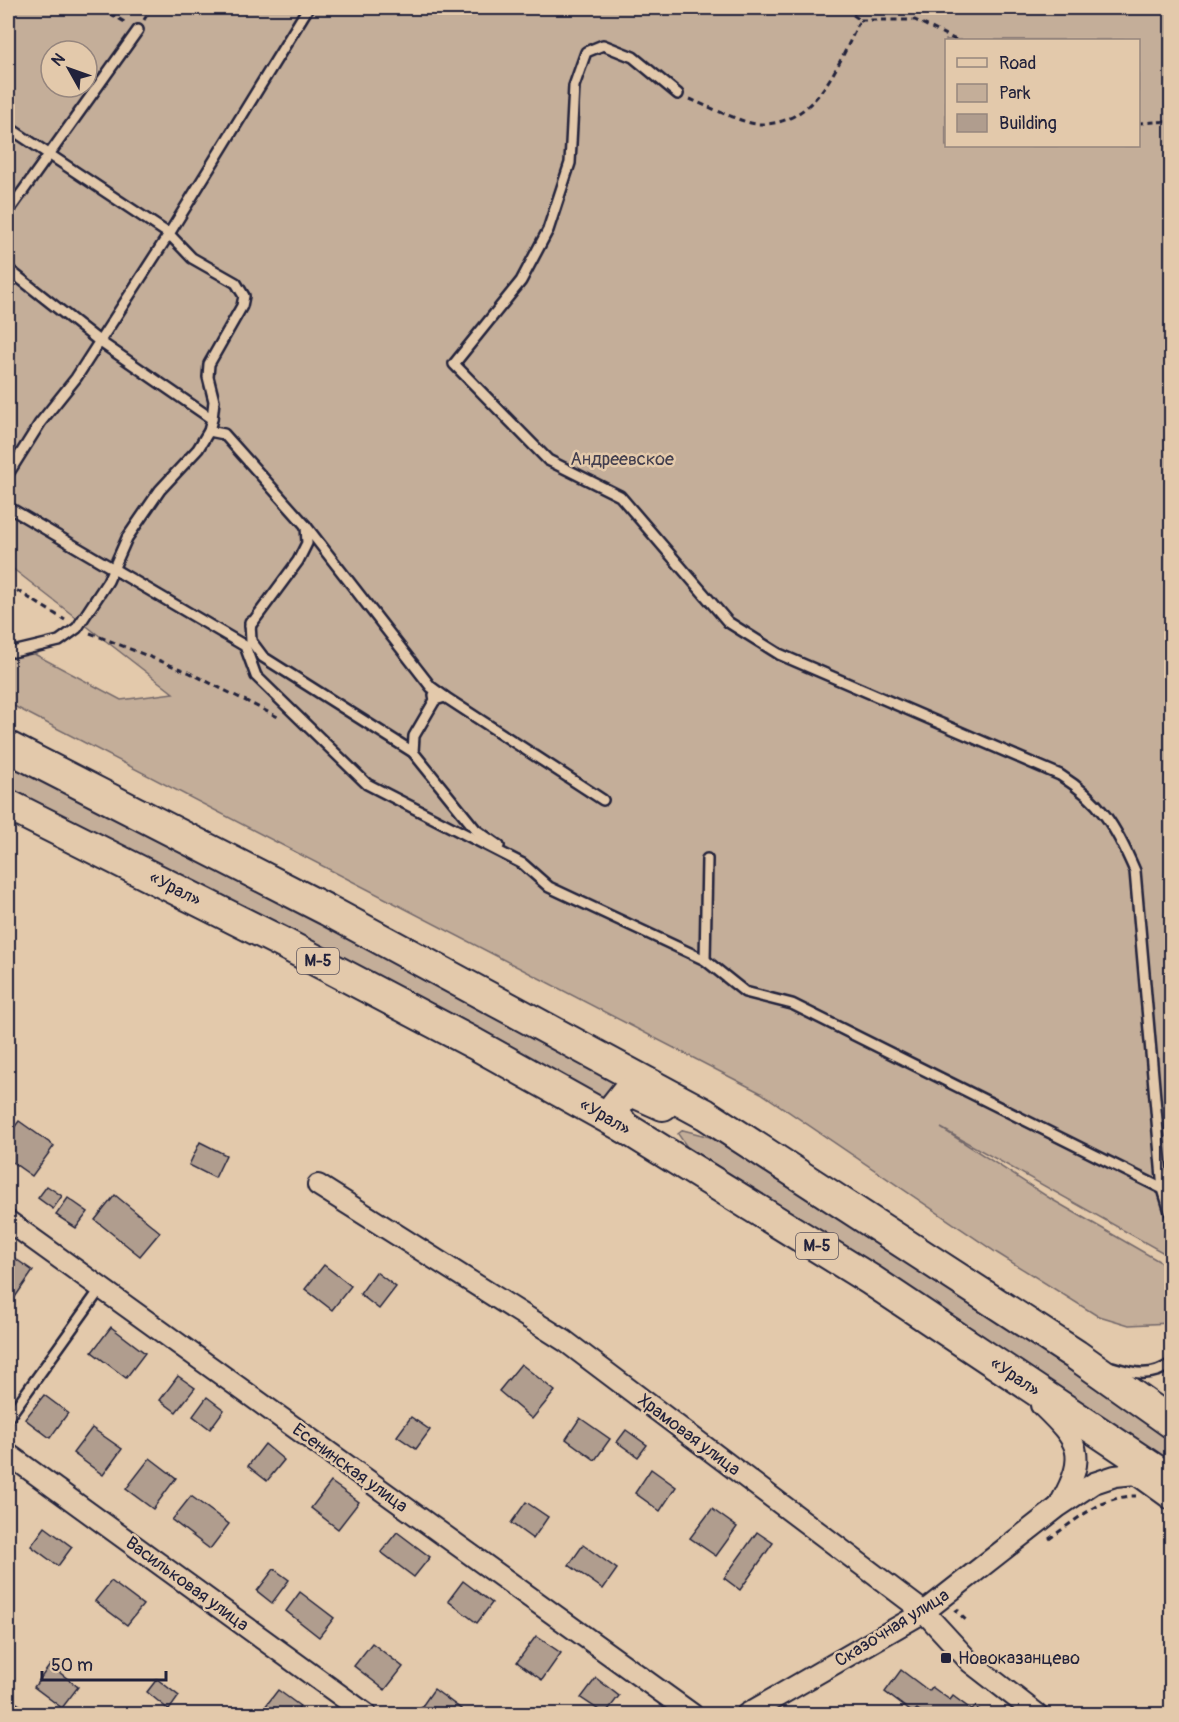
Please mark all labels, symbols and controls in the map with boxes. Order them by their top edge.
north arrow [39,39,99,99]
legend [945,39,1140,147]
text: N [47,49,70,71]
text: Road [999,52,1036,75]
text: Park [999,82,1031,105]
text: Building [999,112,1057,135]
park label: Андреевское [570,448,674,471]
street label: «Урал» [145,866,205,912]
road number: М-5 [297,948,339,974]
street label: «Урал» [575,1093,635,1141]
road number: М-5 [796,1233,838,1259]
street label: «Урал» [986,1352,1044,1402]
street label: Храмовая улица [633,1389,745,1481]
street label: Есенинская улица [288,1418,412,1518]
street label: Васильковая улица [121,1532,253,1636]
street label: Сказочная улица [830,1584,954,1672]
scale bar [42,1644,166,1682]
place label: Новоказанцево [958,1647,1080,1670]
marker: Новоказанцево [939,1651,953,1665]
text: 50 m [51,1654,93,1677]

